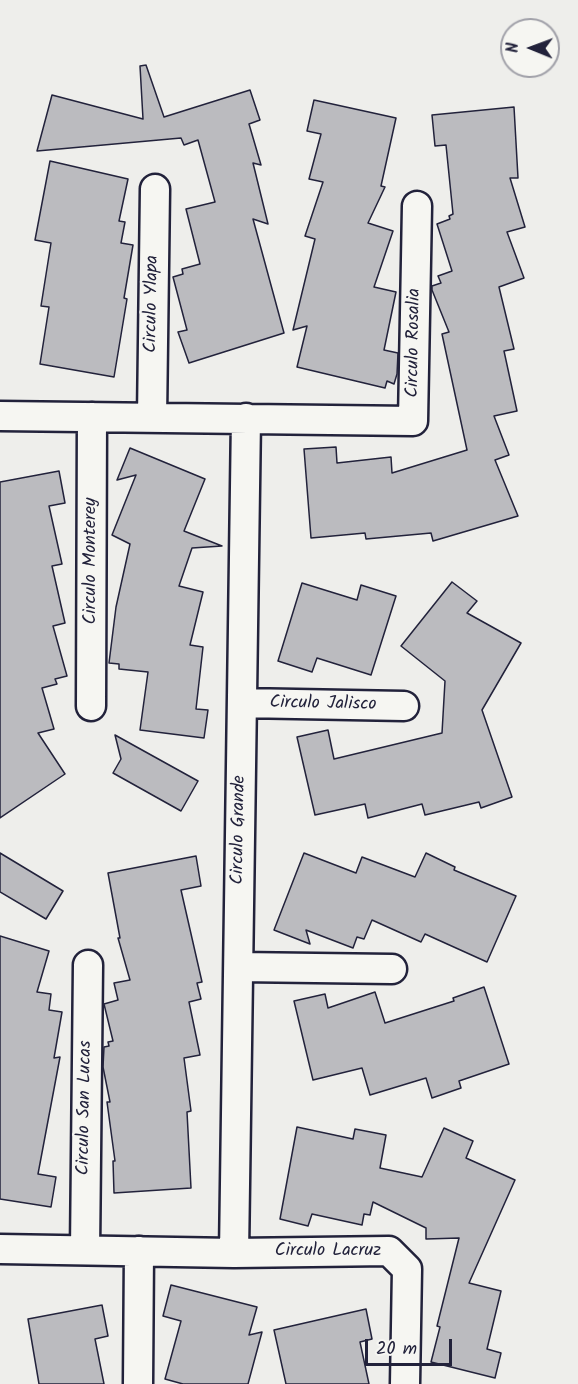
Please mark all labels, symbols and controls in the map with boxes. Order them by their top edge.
north arrow [500,18,560,78]
text: N [501,42,526,53]
street label: Circulo Ylapa [141,255,165,353]
street label: Circulo Rosalia [403,288,427,398]
street label: Circulo Monterey [81,498,103,624]
street label: Circulo Jalisco [269,693,377,717]
street label: Circulo Grande [228,775,252,885]
street label: Circulo San Lucas [74,1040,98,1176]
street label: Circulo Lacruz [275,1241,381,1263]
scale bar [368,1327,455,1365]
text: 20 m [376,1335,417,1364]

